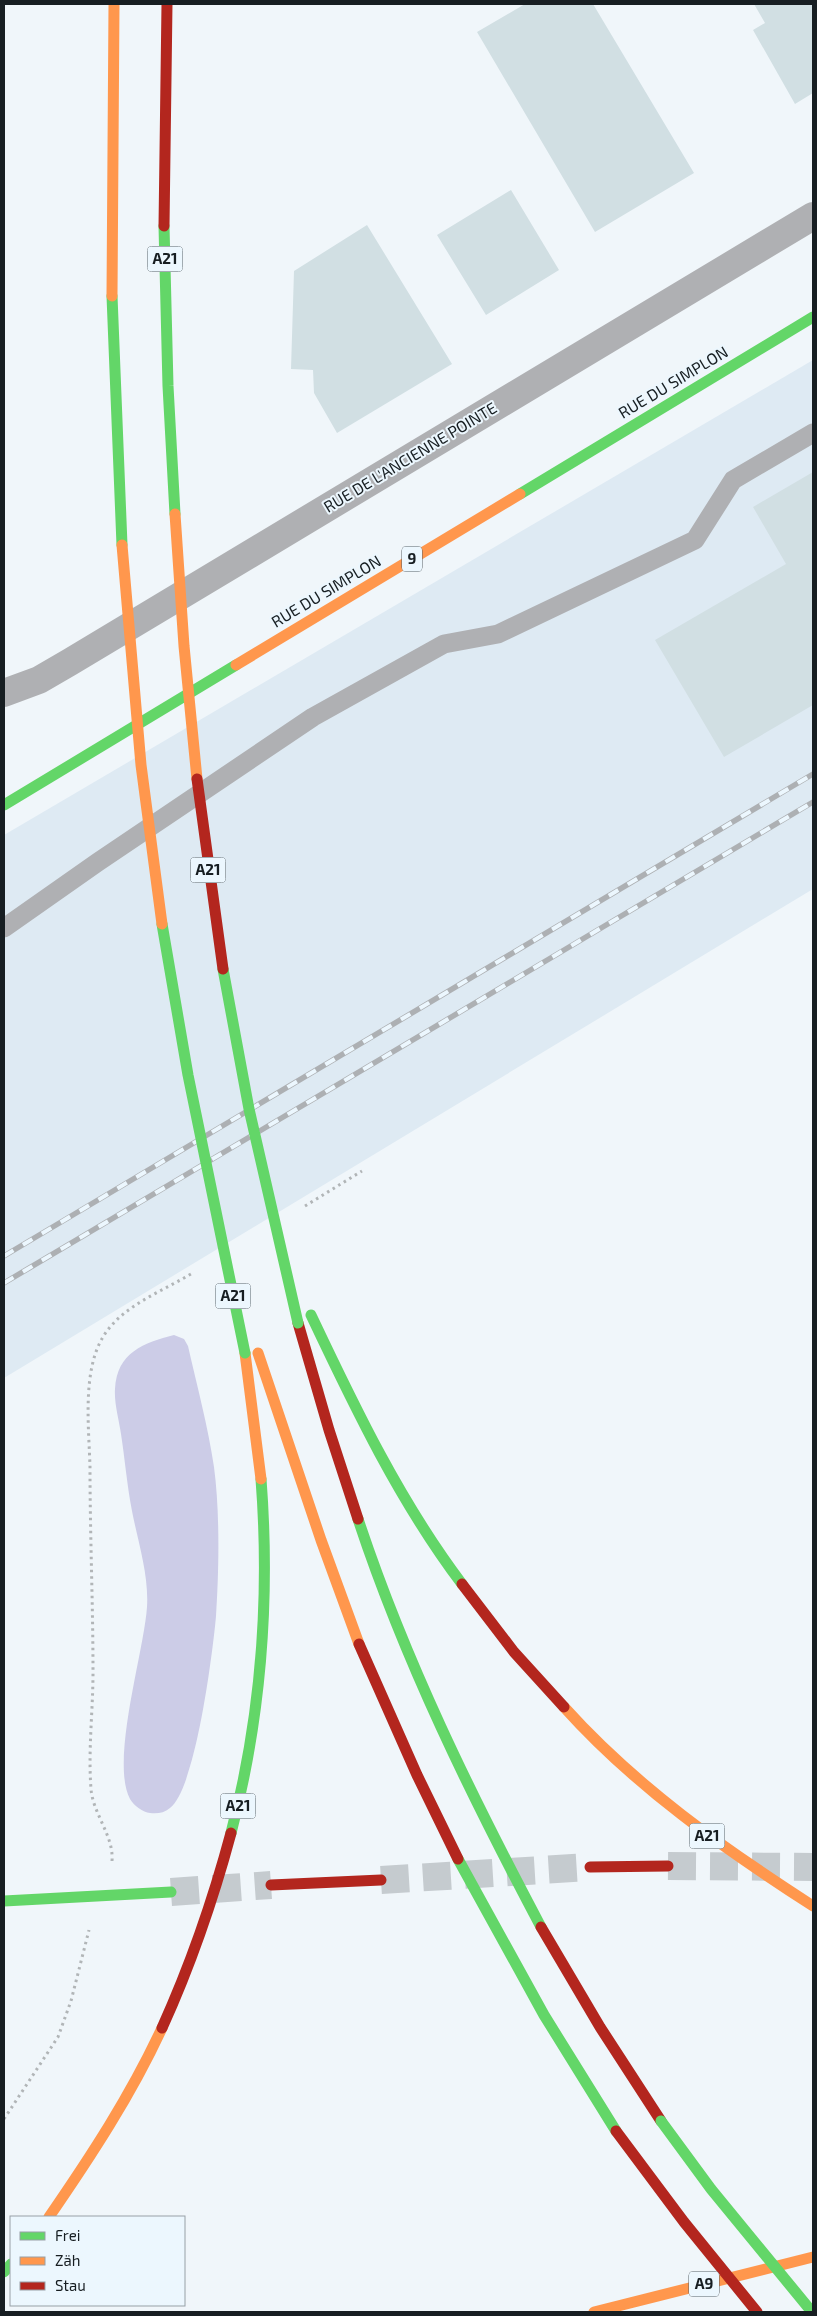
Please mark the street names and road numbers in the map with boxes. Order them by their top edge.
road number: A21 [148,246,182,272]
street label: RUE DU SIMPLON [614,341,731,422]
street label: RUE DE L'ANCIENNE POINTE [320,397,500,516]
road number: 9 [402,546,422,572]
street label: RUE DU SIMPLON [267,550,384,631]
road number: A21 [190,858,226,882]
road number: A21 [216,1284,250,1308]
road number: A21 [220,1794,256,1818]
road number: A21 [690,1824,724,1848]
road number: A9 [689,2272,719,2296]

